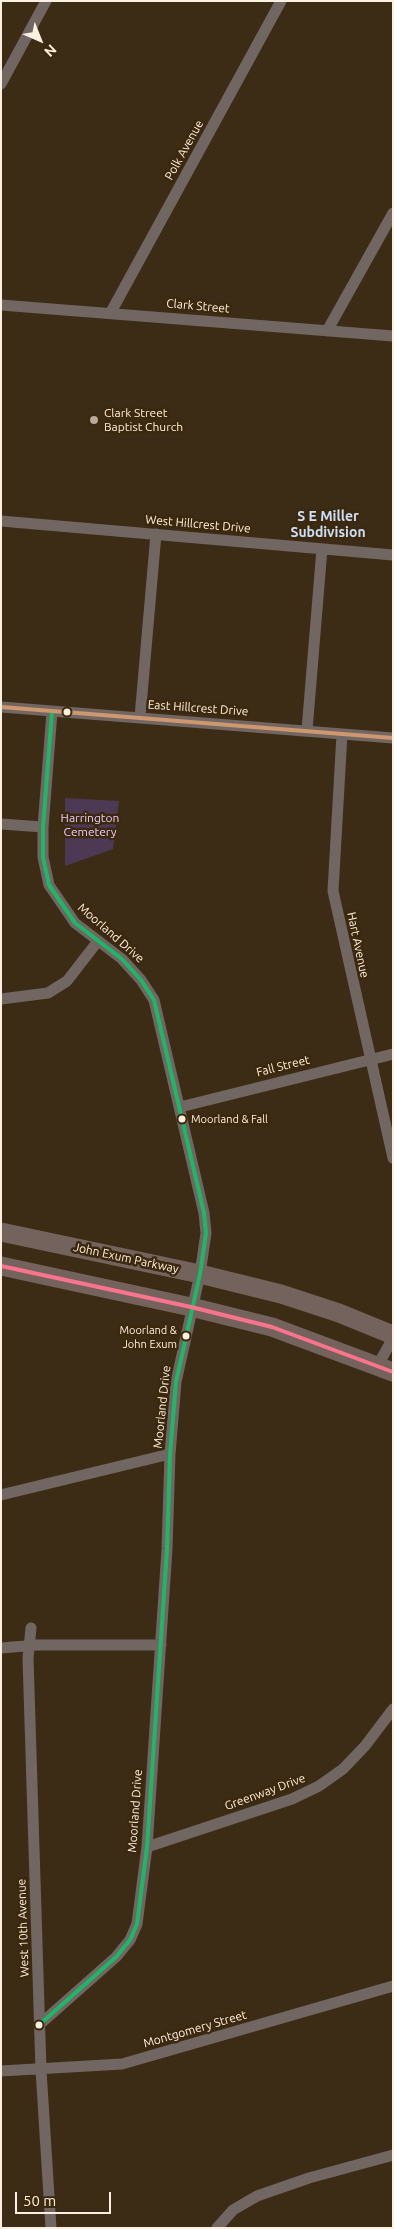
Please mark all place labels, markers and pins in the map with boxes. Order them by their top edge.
place label: Clark Street Baptist Church [104,406,183,434]
marker: Clark Street Baptist Church [88,414,100,426]
unlabelled marker [62,707,72,717]
place label: Moorland & Fall [191,1112,268,1126]
marker: Moorland & Fall [177,1114,187,1124]
place label: Moorland & John Exum [119,1323,177,1349]
marker: Moorland & John Exum [181,1331,191,1341]
unlabelled marker [34,2020,44,2030]

